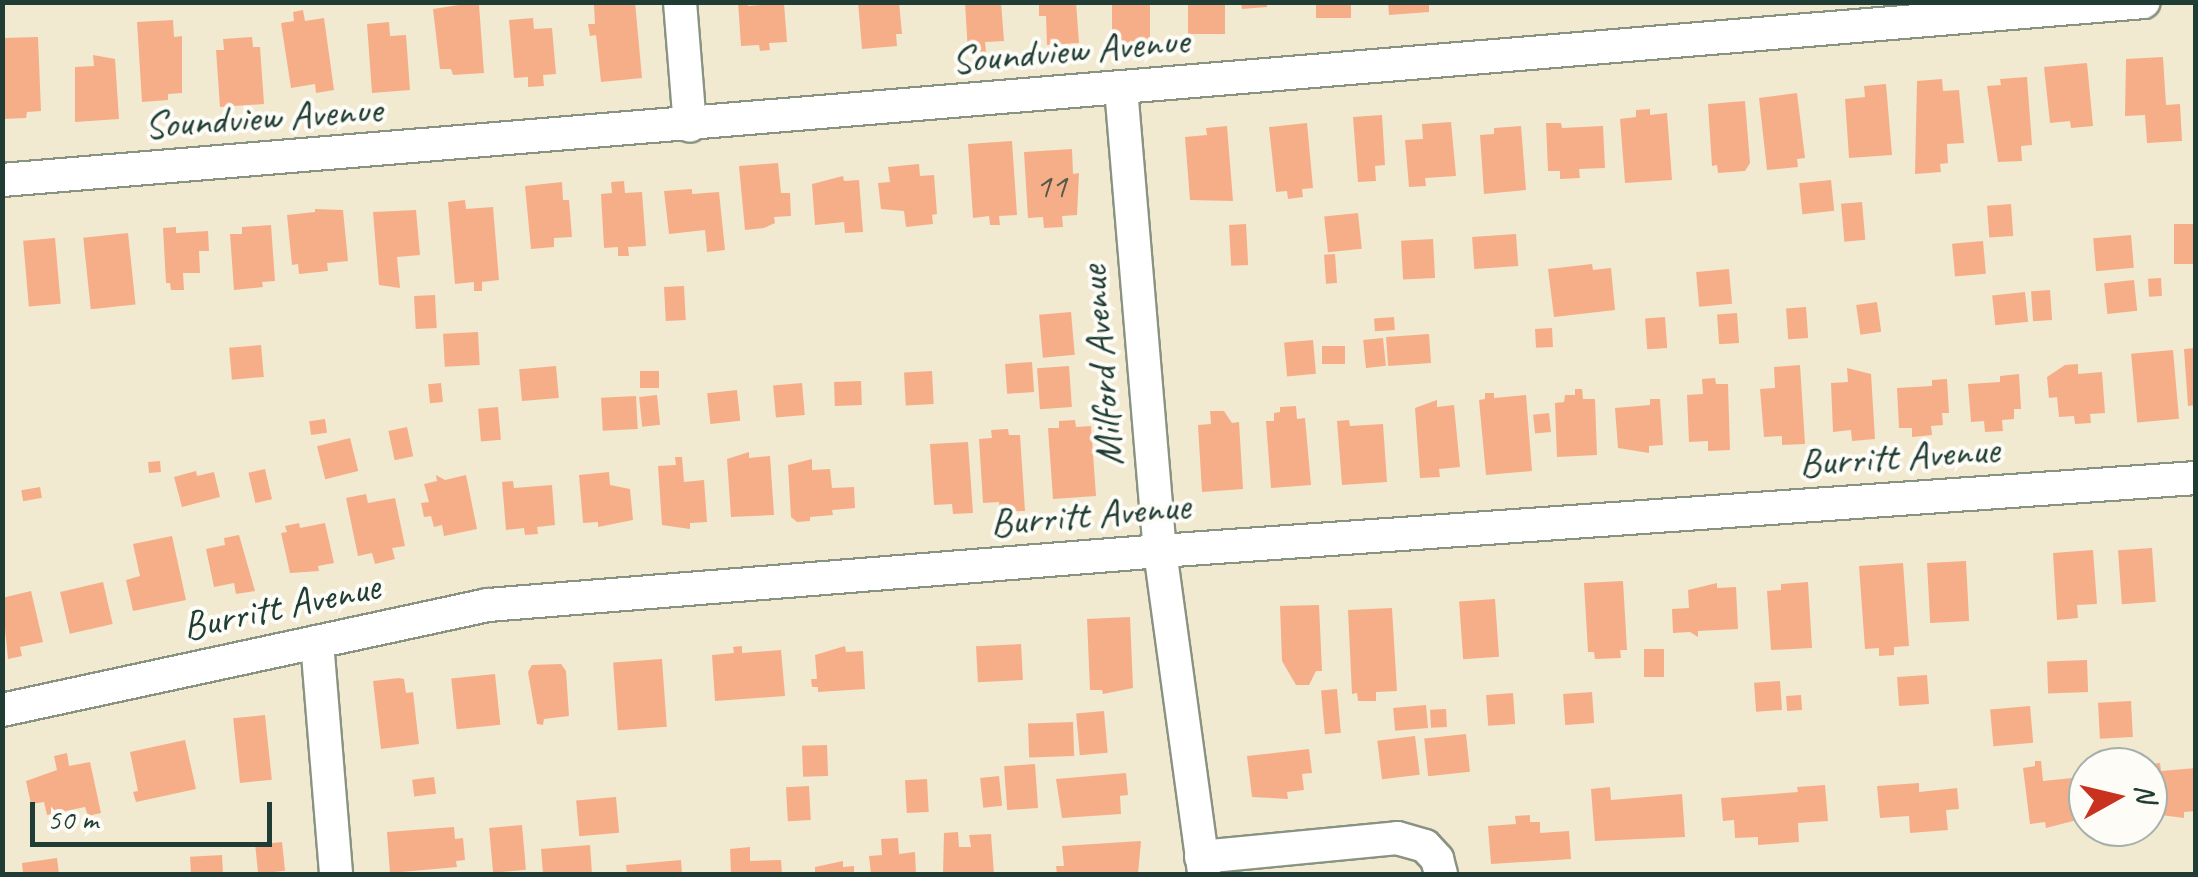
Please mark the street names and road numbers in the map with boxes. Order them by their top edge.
street label: Soundview Avenue [950,16,1190,84]
street label: Soundview Avenue [143,85,383,149]
street label: Milford Avenue [1068,264,1134,468]
street label: Burritt Avenue [1798,425,2000,487]
street label: Burritt Avenue [988,481,1192,547]
street label: Burritt Avenue [178,562,384,650]

